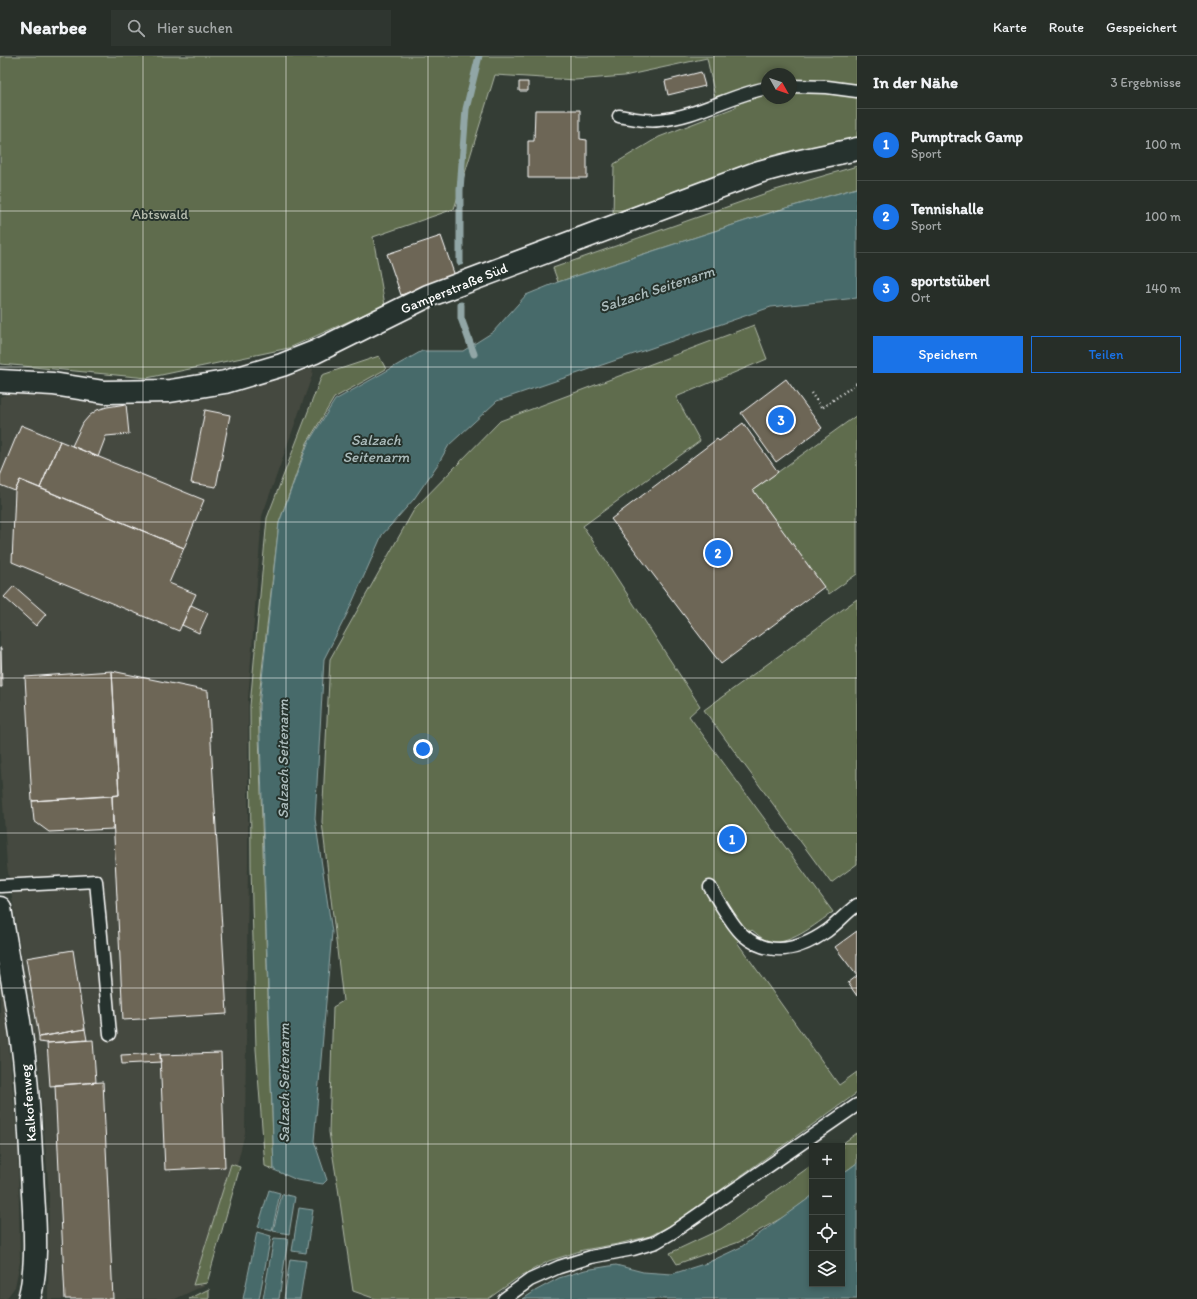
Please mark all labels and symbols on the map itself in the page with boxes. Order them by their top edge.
north arrow [761,68,797,104]
park label: Abtswald [132,206,188,223]
street label: Gamperstraße Süd [398,259,510,318]
water label: Salzach Seitenarm [597,262,718,316]
pin: 3 [768,405,794,435]
water label: Salzach Seitenarm [343,431,410,466]
pin: 2 [705,538,731,568]
water label: Salzach Seitenarm [274,698,292,819]
your location [413,739,433,759]
pin: 1 [719,824,745,854]
water label: Salzach Seitenarm [275,1022,293,1143]
street label: Kalkofenweg [17,1063,40,1142]

